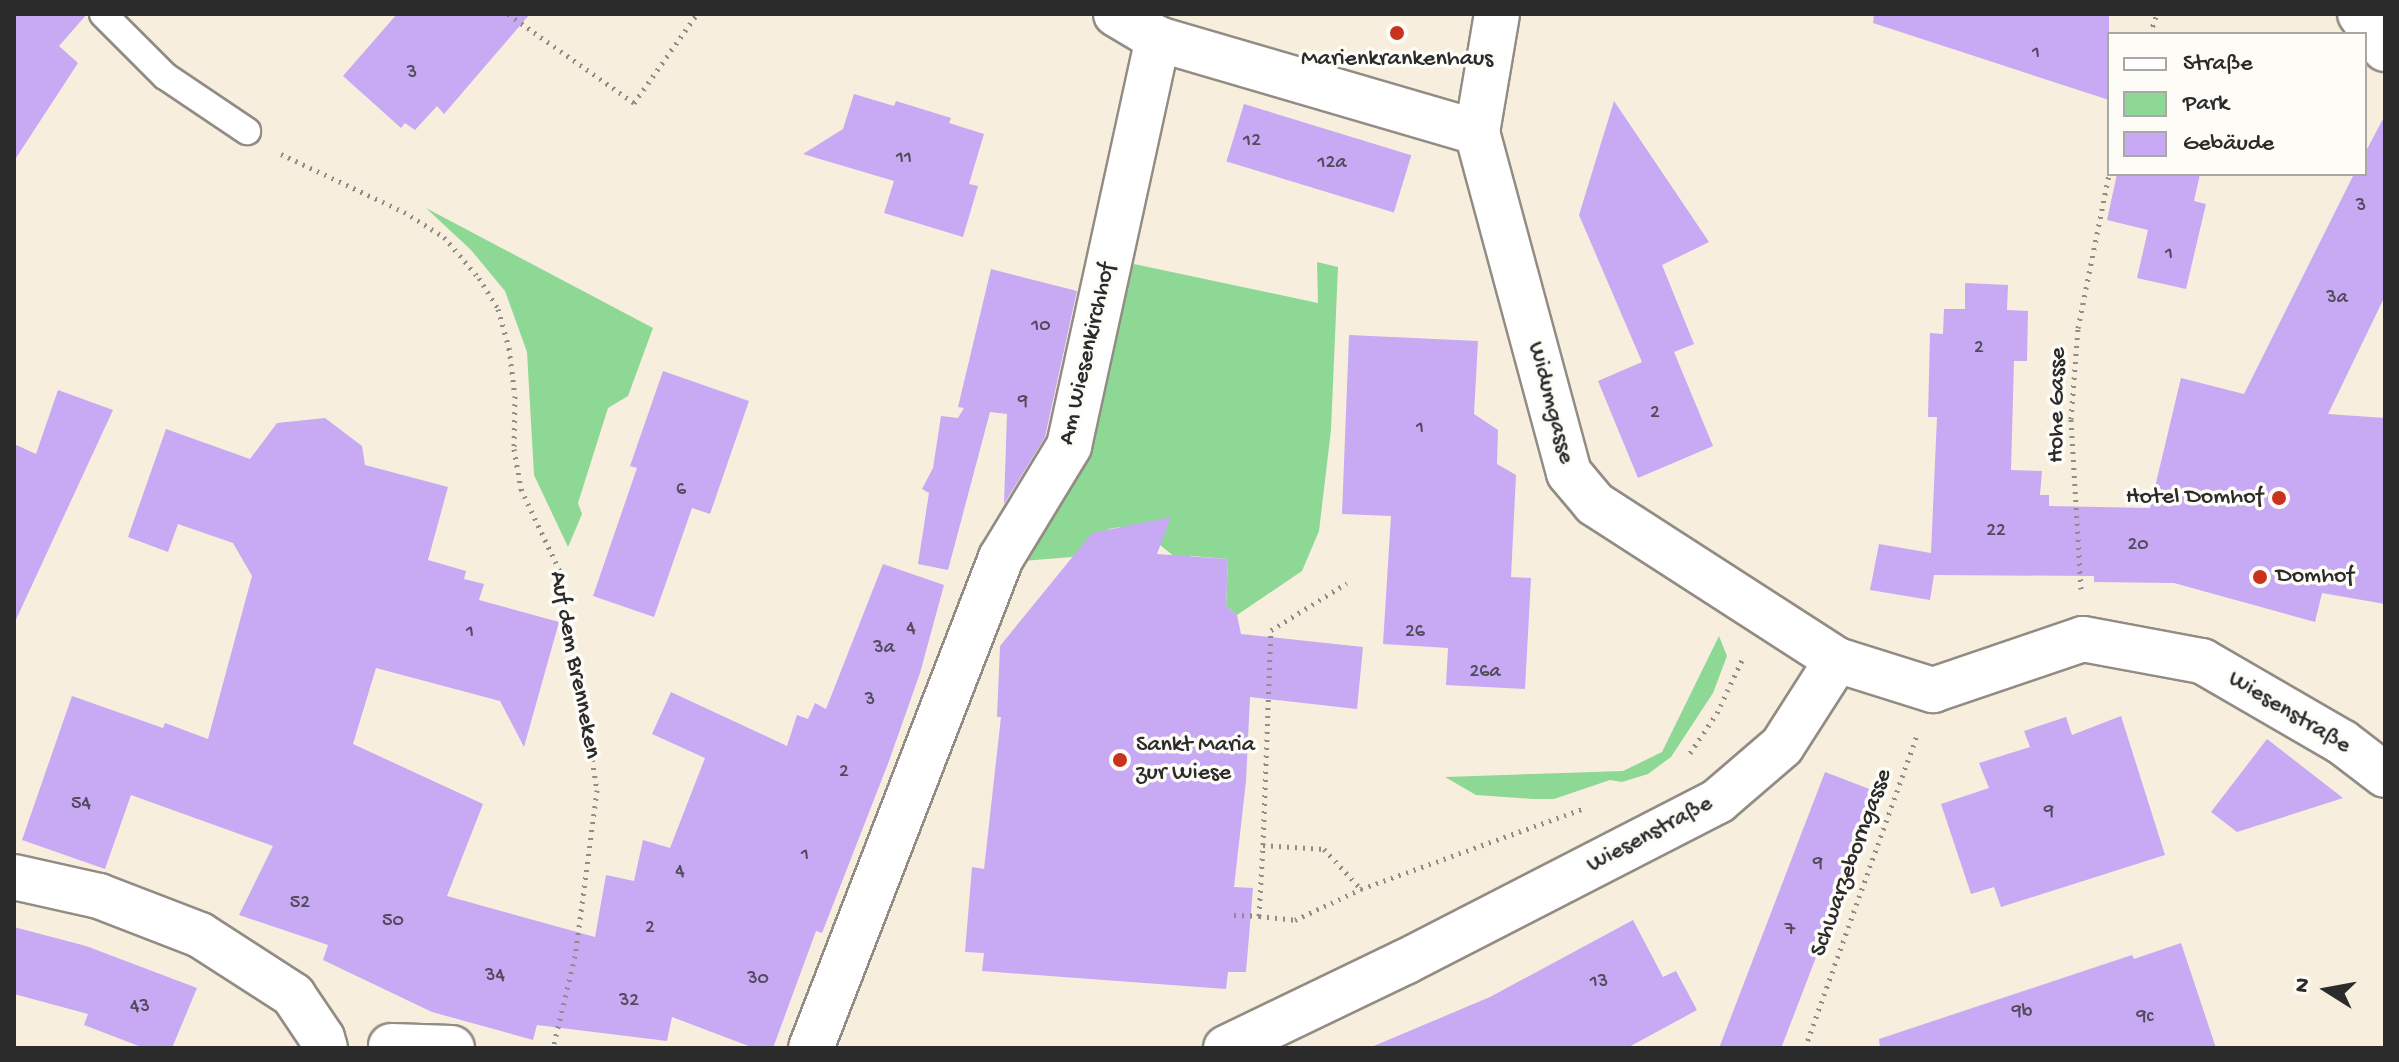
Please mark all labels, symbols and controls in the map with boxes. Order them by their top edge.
marker: Marienkrankenhaus [1388,24,1406,42]
legend [2107,32,2367,176]
house number: 1 [2032,41,2040,65]
place label: Marienkrankenhaus [1301,46,1493,74]
text: Straße [2183,50,2253,79]
house number: 3 [407,61,417,85]
text: Park [2183,90,2229,119]
house number: 12 [1243,129,1261,153]
text: Gebäude [2183,130,2274,159]
house number: 11 [896,146,912,170]
house number: 12a [1318,151,1346,175]
house number: 3 [2356,194,2366,218]
house number: 1 [2165,242,2173,266]
street label: Am Wiesenkirchhof [1053,260,1123,448]
house number: 3a [2326,286,2348,310]
house number: 10 [1031,314,1051,338]
house number: 2 [1974,336,1984,360]
street label: Widumgasse [1520,339,1580,467]
street label: Hohe Gasse [2043,347,2073,463]
house number: 9 [1018,390,1028,414]
house number: 2 [1650,401,1660,425]
house number: 1 [1416,416,1424,440]
house number: 6 [676,478,686,502]
place label: Hotel Domhof [2126,484,2263,512]
marker: Hotel Domhof [2270,489,2288,507]
house number: 22 [1986,519,2006,543]
house number: 20 [2127,533,2149,557]
place label: Domhof [2276,563,2354,591]
marker: Domhof [2251,568,2269,586]
street label: Auf dem Brenneken [542,569,606,761]
house number: 4 [906,617,916,641]
house number: 1 [466,620,474,644]
house number: 26 [1405,620,1425,644]
house number: 3a [873,636,895,660]
house number: 26a [1469,660,1501,684]
street label: Wiesenstraße [2222,665,2356,761]
house number: 3 [865,688,875,712]
place label: Sankt Maria zur Wiese [1136,732,1255,788]
marker: Sankt Maria zur Wiese [1111,751,1129,769]
house number: 2 [839,760,849,784]
street label: Schwarzeborngasse [1805,765,1899,961]
street label: Wiesenstraße [1582,790,1718,880]
house number: 54 [71,792,91,816]
house number: 9 [2044,800,2054,824]
house number: 1 [801,843,809,867]
house number: 9 [1813,852,1823,876]
house number: 4 [675,860,685,884]
house number: 52 [290,891,310,915]
house number: 50 [382,909,404,933]
house number: 2 [645,916,655,940]
house number: 7 [1785,918,1795,942]
north arrow [2287,950,2367,1030]
house number: 34 [485,964,505,988]
house number: 30 [747,967,769,991]
house number: 13 [1590,970,1608,994]
text: N [2289,976,2318,995]
house number: 32 [619,989,639,1013]
house number: 43 [130,995,150,1019]
house number: 9b [2012,1000,2032,1024]
house number: 9c [2137,1005,2153,1029]

